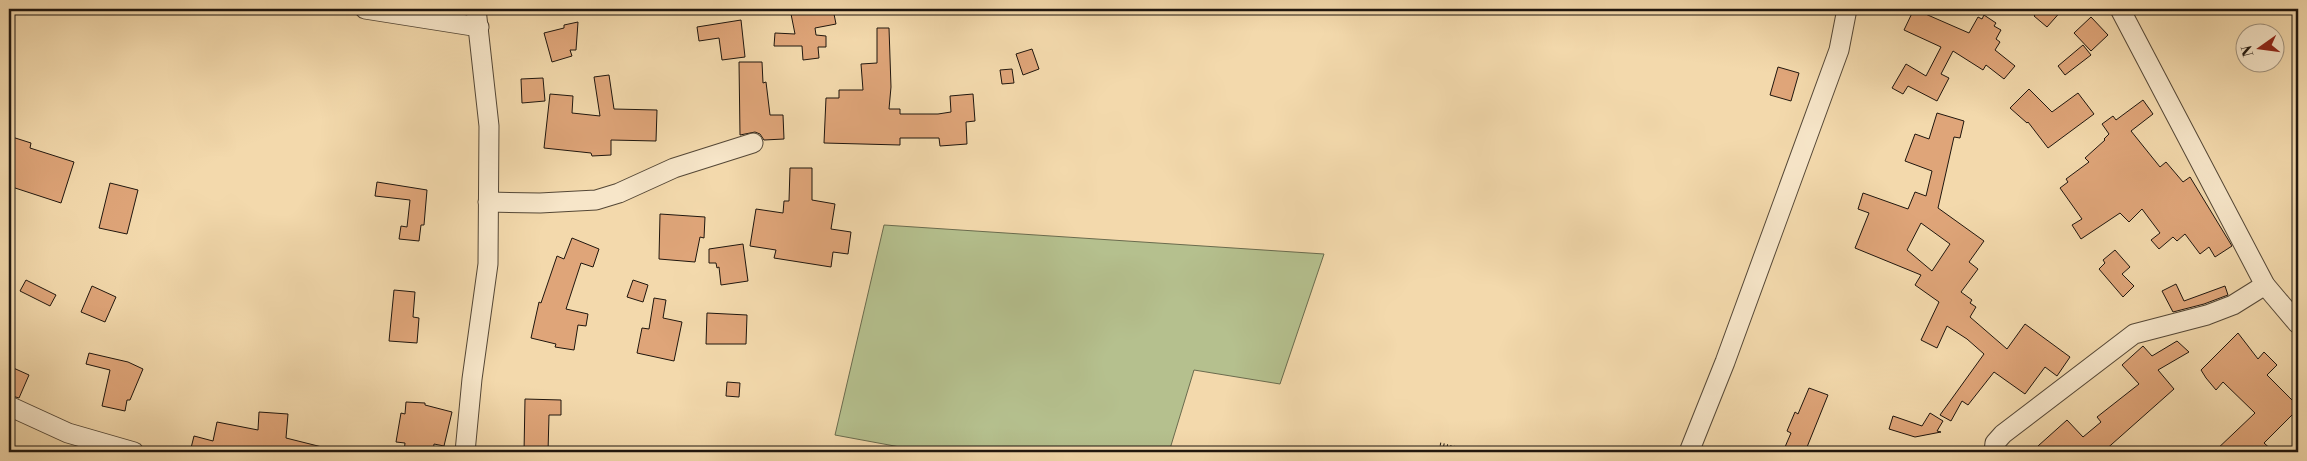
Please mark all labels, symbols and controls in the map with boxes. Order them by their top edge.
north arrow [2234,22,2284,72]
text: N [2238,43,2258,58]

